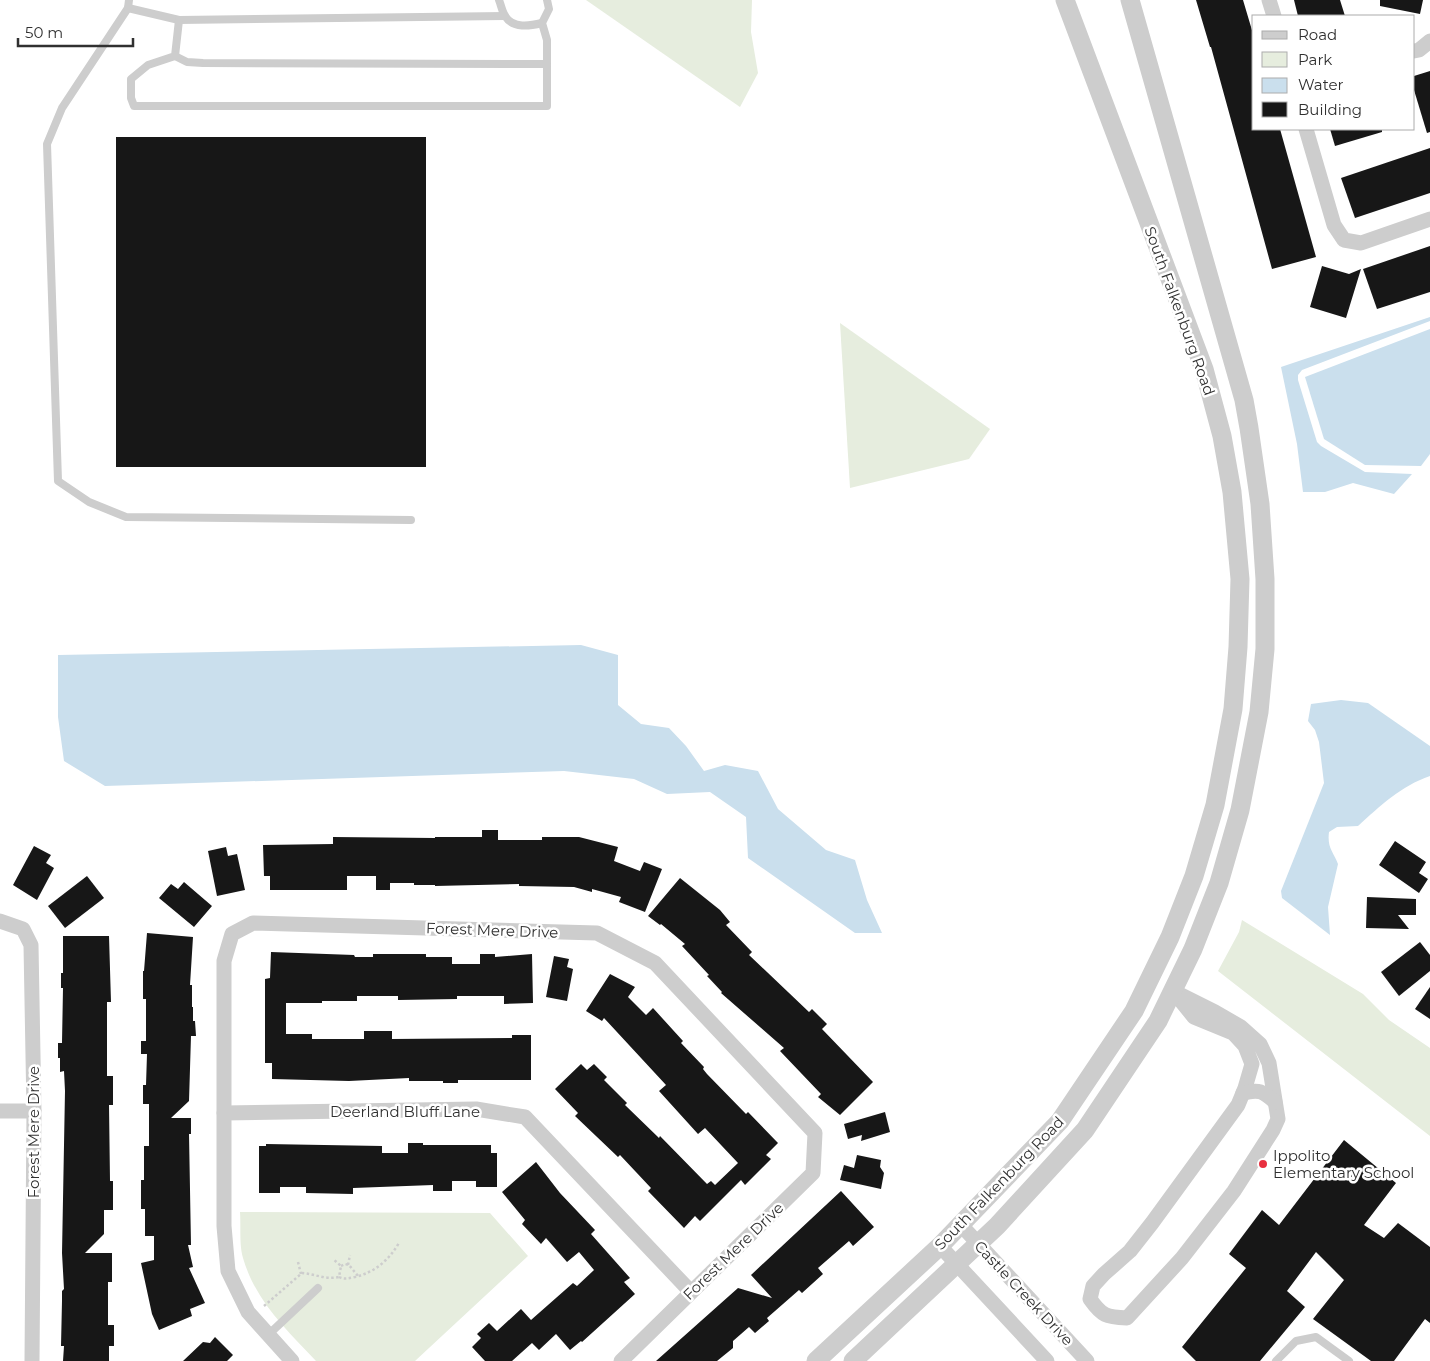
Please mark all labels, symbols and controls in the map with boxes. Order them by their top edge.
scale bar [18,15,132,47]
legend [1252,15,1415,130]
text: 50 m [25,23,63,42]
text: Road [1298,25,1337,44]
text: Park [1298,50,1332,69]
text: Water [1298,75,1344,94]
text: Building [1298,100,1362,119]
street label: South Falkenburg Road [1141,224,1219,398]
street label: Forest Mere Drive [426,918,558,942]
street label: Forest Mere Drive [24,1066,43,1198]
street label: Deerland Bluff Lane [330,1102,480,1121]
street label: South Falkenburg Road [930,1112,1068,1254]
place label: Ippolito Elementary School [1273,1146,1414,1182]
marker: Ippolito Elementary School [1257,1158,1269,1170]
street label: Forest Mere Drive [679,1198,787,1304]
street label: Castle Creek Drive [970,1237,1078,1349]

